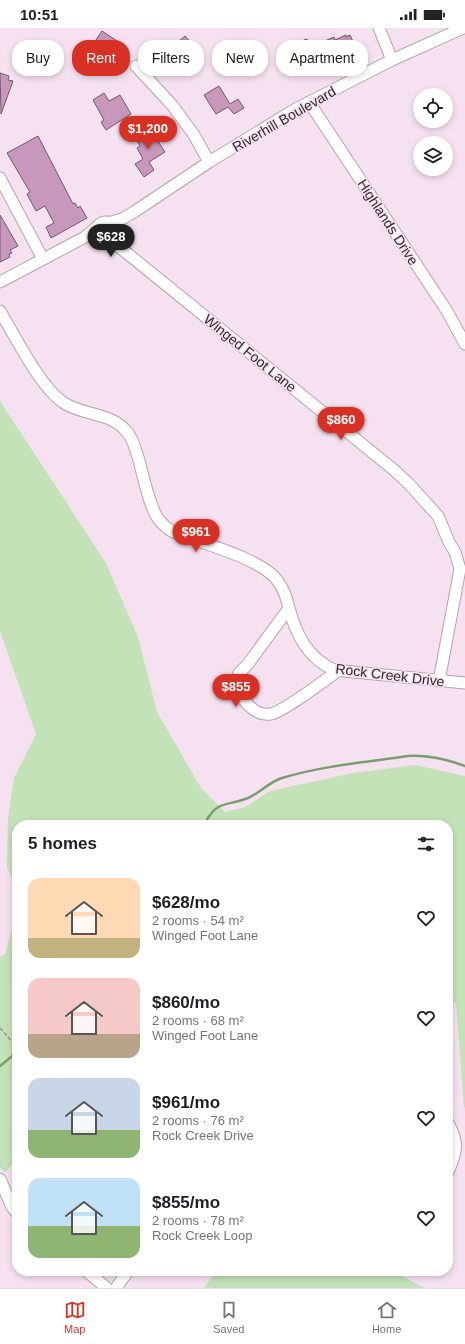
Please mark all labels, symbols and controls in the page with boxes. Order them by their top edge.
text: 10:51 [20,6,58,23]
chip: Buy [12,40,64,76]
chip: Rent [72,40,130,76]
chip: Filters [138,40,204,76]
chip: New [212,40,268,76]
chip: Apartment [276,40,368,76]
street label: Riverhill Boulevard [229,83,339,155]
map controls [413,88,453,176]
button: locate [413,88,453,128]
pin: $1,200 [115,116,181,150]
text: $1,200 [128,121,168,136]
button: layers [413,136,453,176]
street label: Highlands Drive [354,176,422,268]
pin: $628 [87,224,135,258]
text: $628 [97,229,125,244]
street label: Winged Foot Lane [201,311,300,395]
pin: $860 [317,407,365,441]
text: $860 [327,412,355,427]
pin: $961 [172,519,220,553]
text: $961 [182,524,210,539]
street label: Rock Creek Drive [335,660,446,690]
pin: $855 [212,674,260,708]
text: $855 [222,679,250,694]
icon: filters [415,833,437,855]
text: 5 homes [28,834,97,853]
text: $628/mo [152,893,220,912]
icon: home [60,894,108,942]
icon: heart [415,907,437,929]
text: 2 rooms · 54 m² [152,913,244,928]
text: Winged Foot Lane [152,928,258,943]
text: $860/mo [152,993,220,1012]
icon: home [60,994,108,1042]
icon: heart [415,1007,437,1029]
text: 2 rooms · 68 m² [152,1013,244,1028]
text: Winged Foot Lane [152,1028,258,1043]
text: $961/mo [152,1093,220,1112]
icon: home [60,1094,108,1142]
icon: heart [415,1107,437,1129]
text: 2 rooms · 76 m² [152,1113,244,1128]
text: Rock Creek Drive [152,1128,254,1143]
text: $855/mo [152,1193,220,1212]
icon: home [60,1194,108,1242]
icon: heart [415,1207,437,1229]
text: 2 rooms · 78 m² [152,1213,244,1228]
text: Rock Creek Loop [152,1228,252,1243]
tab: Map [64,1299,86,1335]
tab: Saved [213,1299,244,1335]
tab: Home [372,1299,401,1335]

